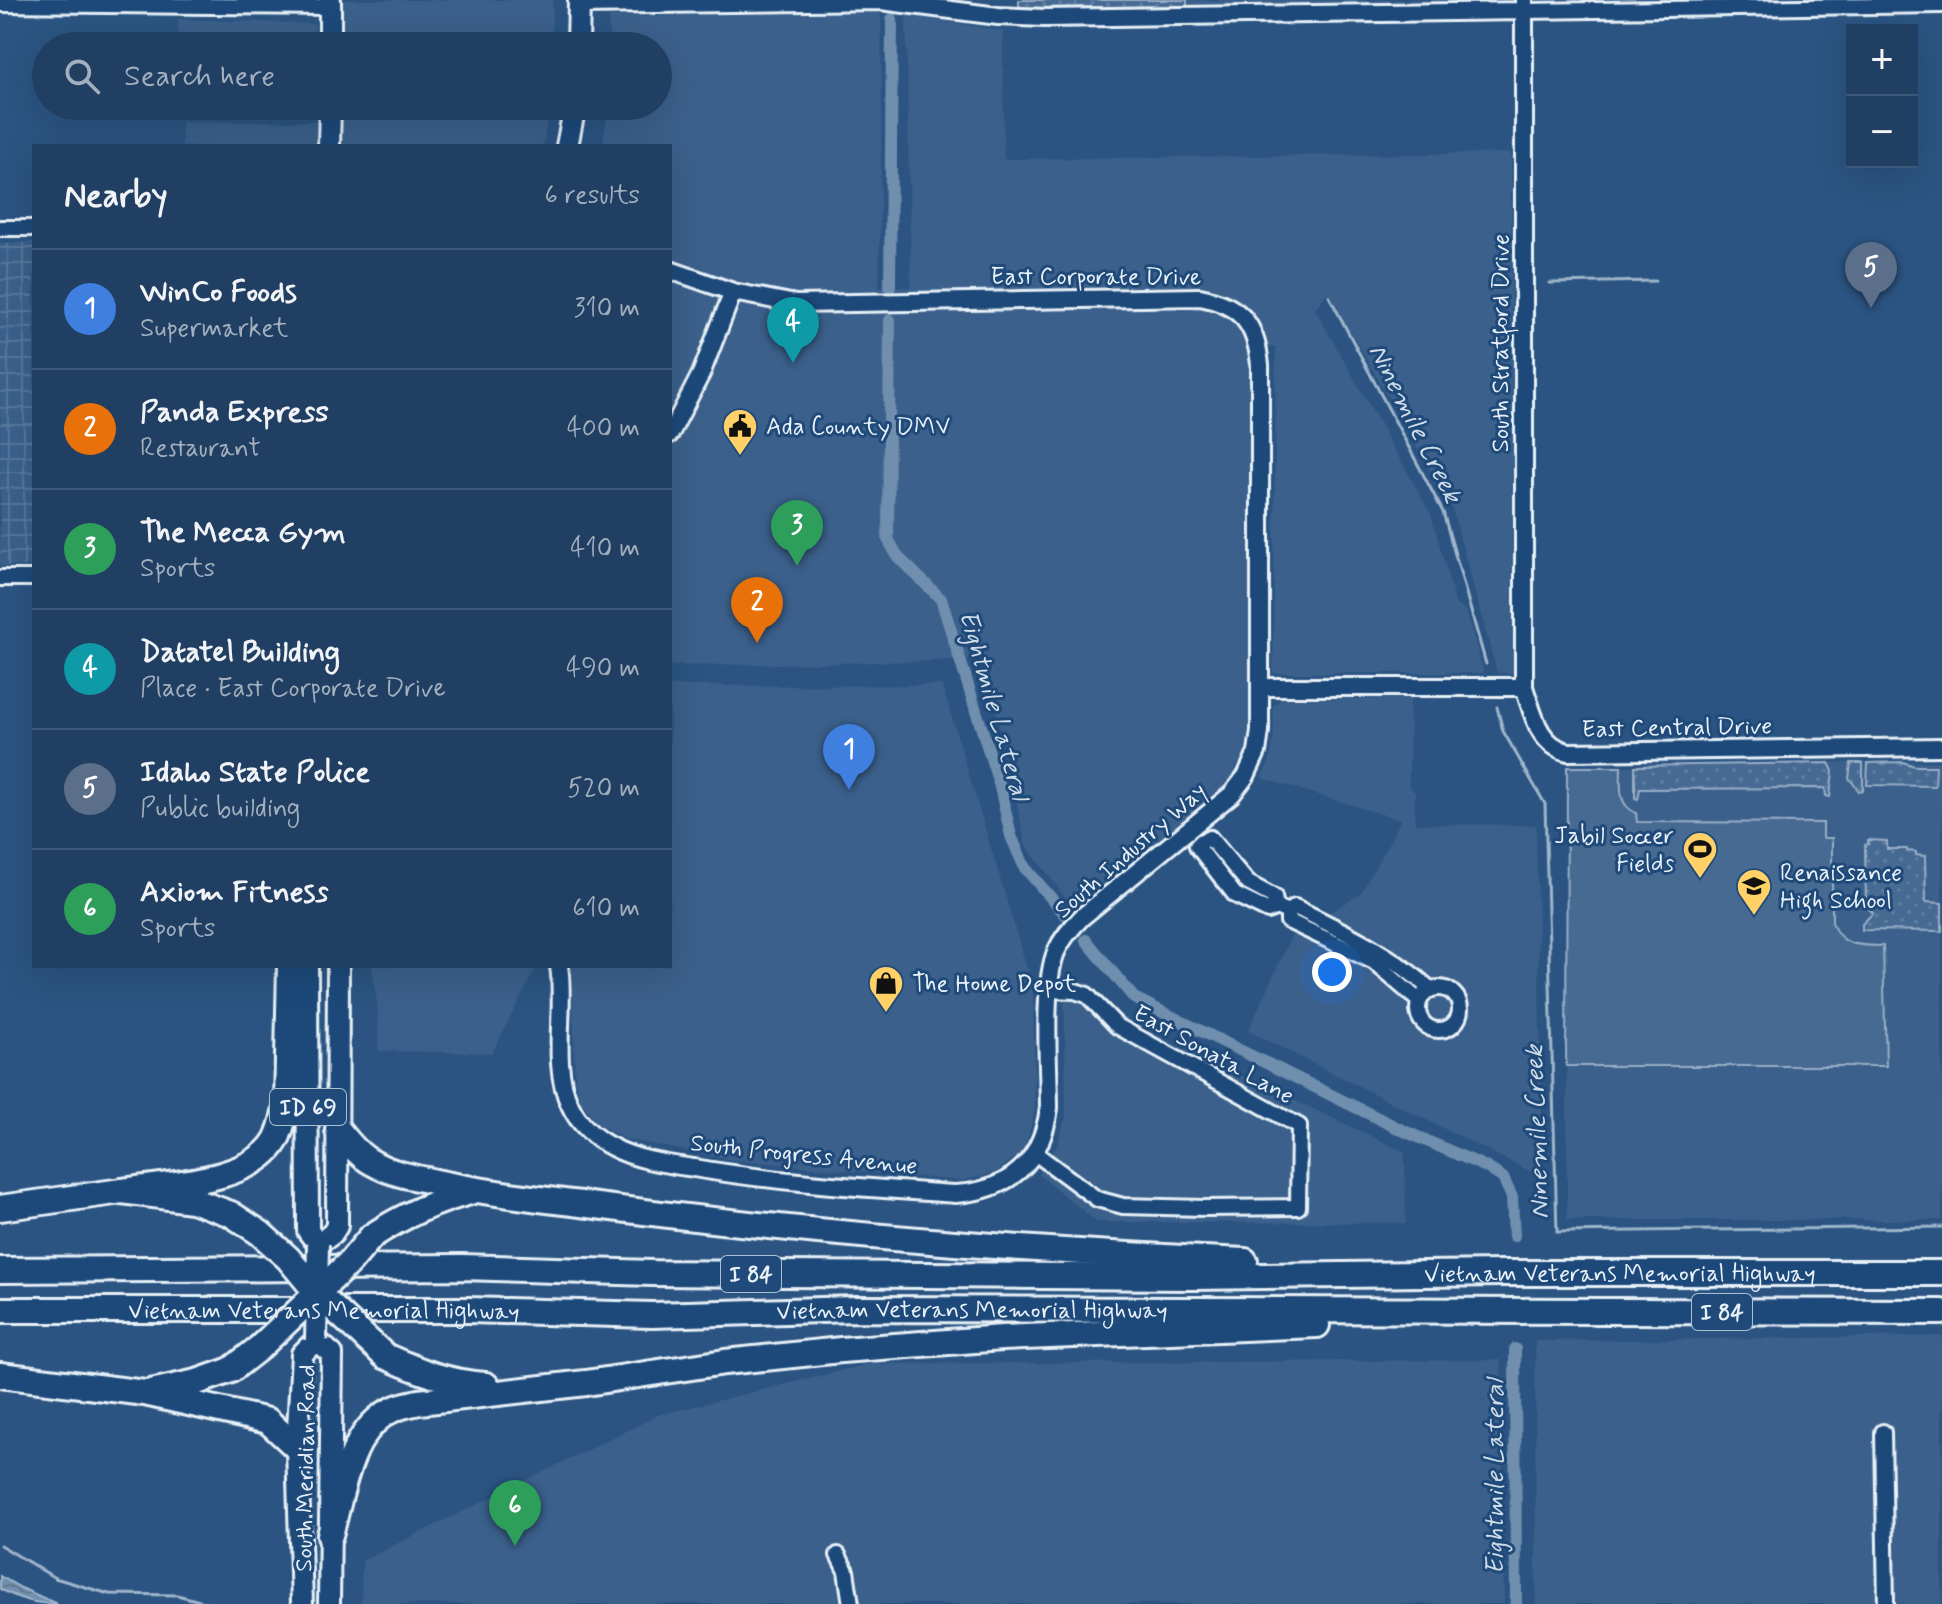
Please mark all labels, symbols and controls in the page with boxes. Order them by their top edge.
map controls [1846,24,1918,168]
button: + [1846,24,1918,96]
search box [32,32,672,120]
icon: search [60,54,104,98]
text: Search here [124,57,275,96]
button: − [1846,96,1918,168]
text: Nearby [64,174,168,219]
text: 6 results [545,179,640,213]
street label: South Stratford Drive [1486,234,1519,452]
pin: 5 [1845,242,1897,308]
street label: East Corporate Drive [991,262,1201,293]
text: WinCo Foods [140,273,297,312]
text: 1 [84,292,96,326]
text: 310 m [574,292,640,326]
pin: 4 [767,297,819,363]
text: Supermarket [140,312,288,346]
water label: Ninemile Creek [1359,338,1470,511]
text: Panda Express [140,393,329,432]
public building icon: Ada County DMV [721,407,759,457]
text: 2 [84,412,96,446]
text: 400 m [567,412,640,446]
place label: Ada County DMV [766,412,950,443]
text: Restaurant [140,432,261,466]
pin: 3 [771,500,823,566]
text: The Mecca Gym [140,513,346,552]
text: 3 [84,532,96,566]
text: 410 m [570,532,640,566]
text: Sports [140,552,215,586]
pin: 2 [731,577,783,643]
water label: Eightmile Lateral [950,607,1037,808]
text: Datatel Building [140,633,340,672]
text: 4 [82,652,98,686]
text: 490 m [566,652,640,686]
text: Place · East Corporate Drive [140,672,446,706]
street label: East Central Drive [1581,711,1773,746]
pin: 1 [823,724,875,790]
text: Idaho State Police [140,753,370,792]
text: 5 [82,772,98,806]
text: 520 m [567,772,640,806]
street label: South Industry Way [1048,776,1214,926]
text: Public building [140,792,300,826]
place label: Jabil Soccer Fields [1554,821,1674,880]
sports icon: Jabil Soccer Fields [1681,830,1719,880]
place label: Renaissance High School [1780,858,1902,920]
school or university icon: Renaissance High School [1735,867,1773,917]
text: Axiom Fitness [140,873,328,912]
text: 6 [83,892,97,926]
text: 610 m [572,892,640,926]
text: Sports [140,912,215,946]
your location [1312,952,1352,992]
shop icon: The Home Depot [867,964,905,1014]
place label: The Home Depot [912,969,1076,1000]
street label: East Sonata Lane [1127,998,1299,1112]
water label: Ninemile Creek [1518,1042,1558,1220]
road number: ID 69 [270,1089,346,1125]
street label: South Progress Avenue [689,1128,919,1183]
road number: I 84 [721,1256,781,1292]
street label: Vietnam Veterans Memorial Highway [1424,1259,1816,1292]
road number: I 84 [1692,1294,1752,1330]
street label: Vietnam Veterans Memorial Highway [776,1295,1168,1329]
street label: Vietnam Veterans Memorial Highway [128,1296,520,1329]
street label: South Meridian Road [289,1364,324,1572]
water label: Eightmile Lateral [1479,1375,1513,1575]
pin: 6 [489,1480,541,1546]

